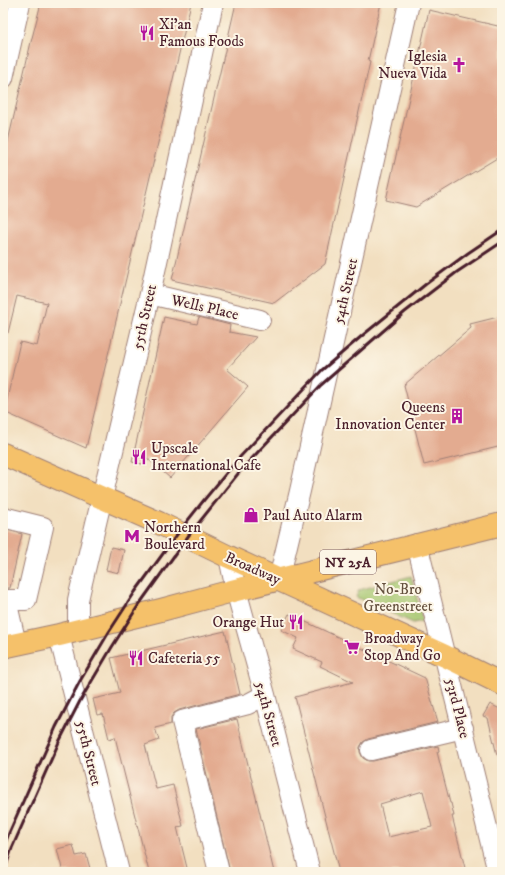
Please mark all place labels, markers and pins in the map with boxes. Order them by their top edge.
place label: Xi'an Famous Foods [159,15,244,51]
restaurant icon: Xi'an Famous Foods [138,24,156,42]
place label: Iglesia Nueva Vida [378,47,448,83]
church icon: Iglesia Nueva Vida [450,56,468,74]
place label: Queens Innovation Center [335,398,445,434]
building icon: Queens Innovation Center [448,407,466,425]
place label: Upscale International Cafe [151,439,261,475]
restaurant icon: Upscale International Cafe [130,448,148,466]
shop icon: Paul Auto Alarm [242,506,260,524]
place label: Paul Auto Alarm [263,506,362,525]
place label: Northern Boulevard [144,518,205,554]
metro station icon: Northern Boulevard [123,527,141,545]
place label: Orange Hut [212,613,284,632]
restaurant icon: Orange Hut [287,613,305,631]
place label: Broadway Stop And Go [364,629,441,665]
supermarket icon: Broadway Stop And Go [343,638,361,656]
restaurant icon: Cafeteria 55 [127,649,145,667]
place label: Cafeteria 55 [148,649,221,668]

